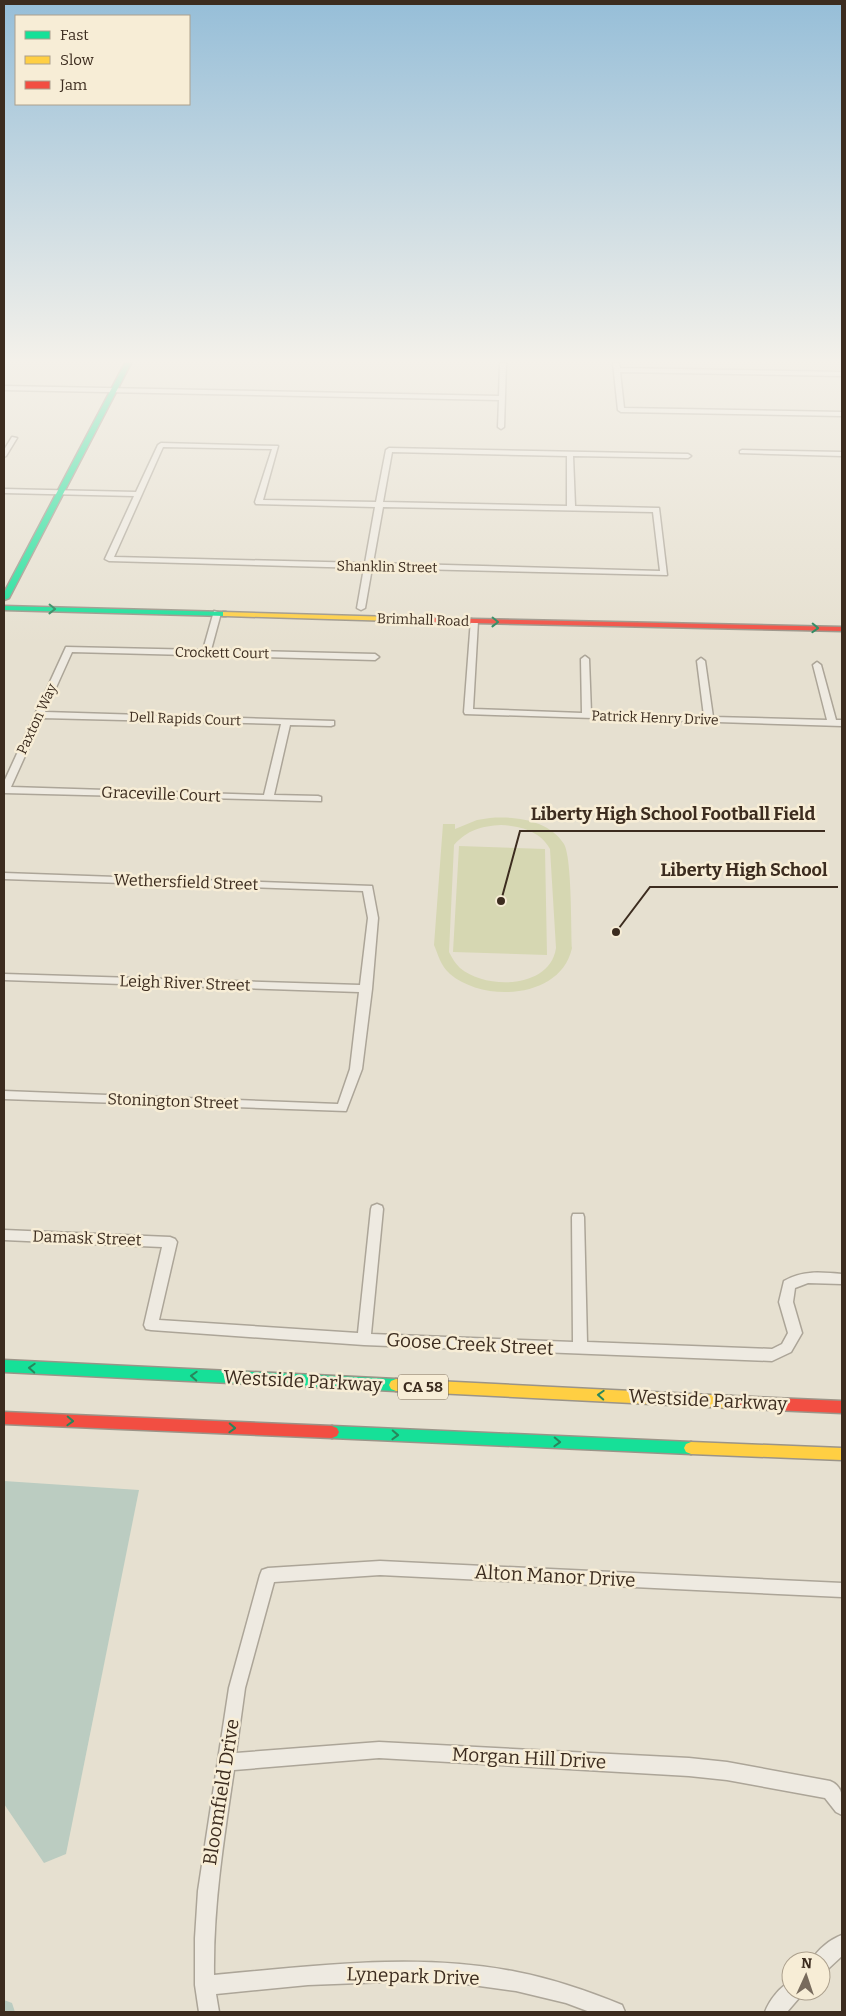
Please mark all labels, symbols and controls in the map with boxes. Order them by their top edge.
legend [15,15,190,105]
text: Fast [60,26,89,44]
text: Slow [60,51,95,69]
text: Jam [59,76,88,94]
street label: Shanklin Street [336,558,438,576]
one-way arrow [49,604,57,614]
street label: Brimhall Road [377,610,469,630]
one-way arrow [492,617,499,627]
one-way arrow [811,623,819,634]
street label: Crockett Court [175,644,269,662]
street label: Paxton Way [13,681,61,757]
street label: Patrick Henry Drive [591,707,719,729]
street label: Dell Rapids Court [129,709,241,729]
street label: Graceville Court [101,782,221,806]
callout: Liberty High School Football Field [520,798,825,831]
text: Liberty High School Football Field [531,803,815,825]
callout: Liberty High School [650,854,838,887]
text: Liberty High School [660,859,828,881]
street label: Wethersfield Street [113,870,259,894]
street label: Leigh River Street [119,971,251,995]
street label: Stonington Street [107,1089,239,1113]
street label: Damask Street [32,1227,142,1249]
street label: Goose Creek Street [386,1328,554,1360]
one-way arrow [28,1362,36,1373]
street label: Westside Parkway [223,1365,384,1397]
one-way arrow [190,1370,198,1381]
road number: CA 58 [398,1374,448,1400]
street label: Westside Parkway [628,1384,789,1416]
one-way arrow [597,1390,605,1401]
one-way arrow [66,1416,74,1426]
one-way arrow [229,1423,237,1433]
one-way arrow [391,1430,399,1440]
one-way arrow [554,1437,561,1447]
street label: Alton Manor Drive [474,1560,636,1592]
street label: Bloomfield Drive [198,1717,244,1867]
street label: Morgan Hill Drive [451,1742,607,1774]
north arrow [781,1951,831,2001]
text: N [801,1955,813,1972]
street label: Lynepark Drive [346,1962,480,1990]

